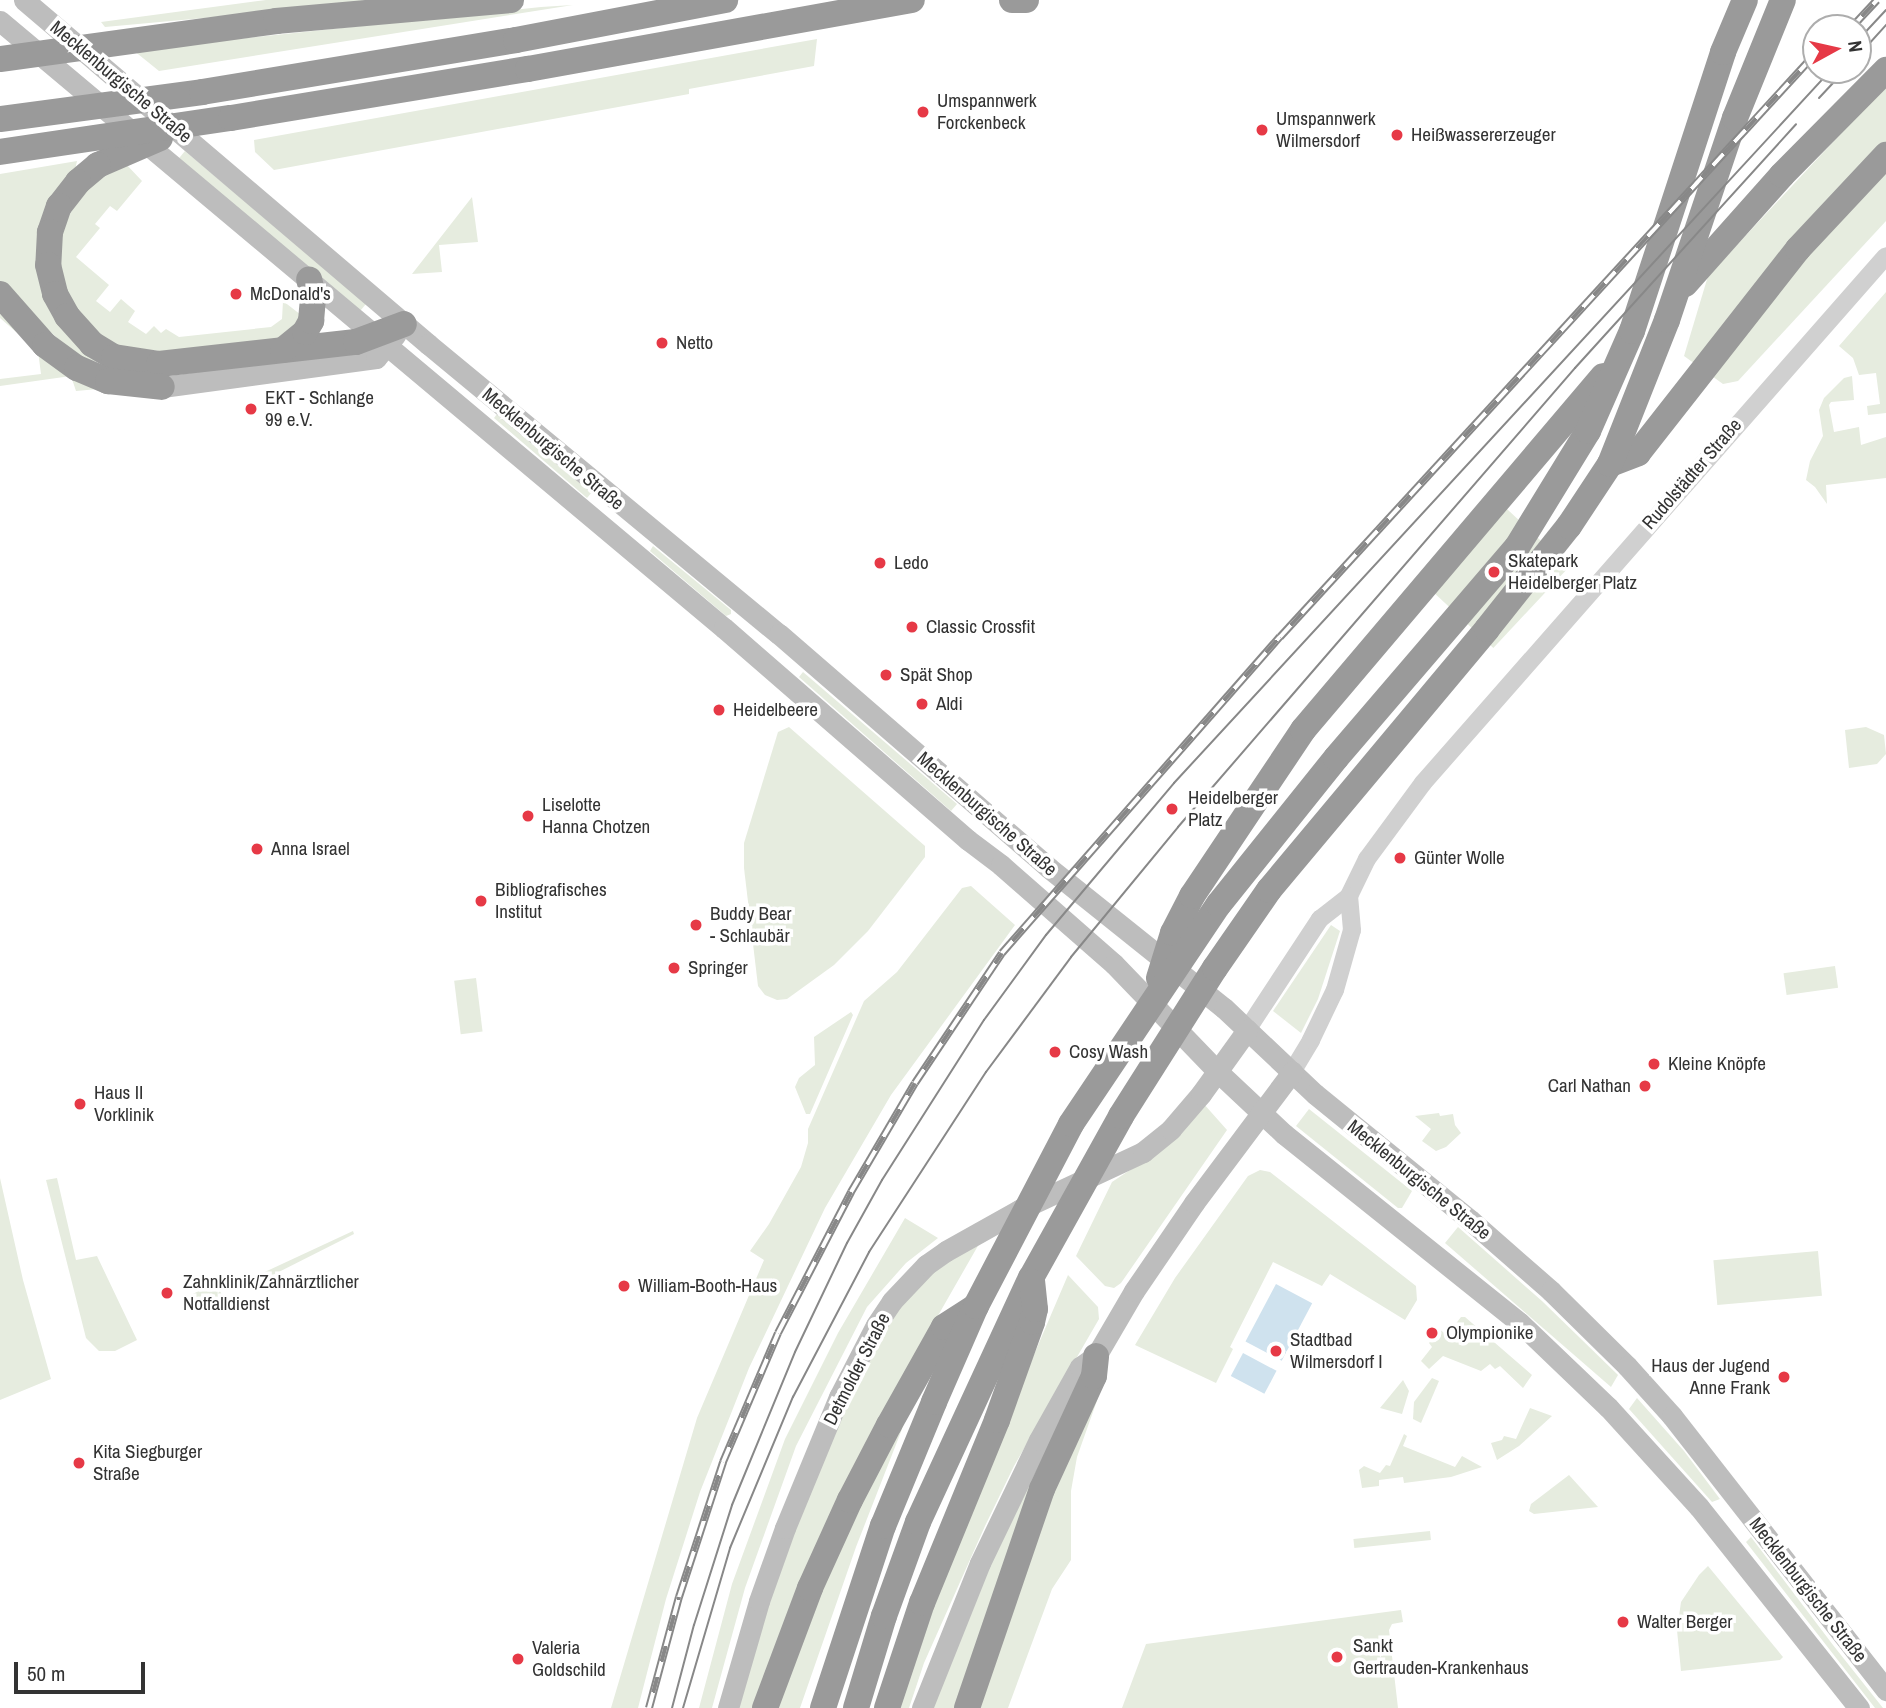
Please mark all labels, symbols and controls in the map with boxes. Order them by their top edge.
north arrow [1802,14,1872,84]
street label: Mecklenburgische Straße [46,16,196,148]
text: N [1842,39,1869,54]
place label: Umspannwerk Forckenbeck [937,90,1037,134]
marker: Umspannwerk Forckenbeck [915,104,931,120]
place label: Umspannwerk Wilmersdorf [1276,108,1376,152]
marker: Umspannwerk Wilmersdorf [1254,122,1270,138]
place label: Heißwassererzeuger [1411,124,1556,146]
marker: Heißwassererzeuger [1389,127,1405,143]
place label: McDonald's [250,283,331,305]
marker: McDonald's [228,286,244,302]
place label: Netto [676,332,713,354]
marker: Netto [654,335,670,351]
street label: Mecklenburgische Straße [478,383,628,515]
place label: EKT - Schlange 99 e.V. [265,387,374,431]
marker: EKT - Schlange 99 e.V. [243,401,259,417]
street label: Rudolstädter Straße [1638,414,1746,534]
place label: Skatepark Heidelberger Platz [1508,550,1637,594]
place label: Ledo [894,552,929,574]
marker: Ledo [872,555,888,571]
marker: Skatepark Heidelberger Platz [1486,564,1502,580]
place label: Classic Crossfit [926,616,1035,638]
marker: Classic Crossfit [904,619,920,635]
place label: Spät Shop [900,664,973,686]
marker: Spät Shop [878,667,894,683]
place label: Aldi [936,693,963,715]
marker: Aldi [914,696,930,712]
place label: Heidelbeere [733,699,818,721]
marker: Heidelbeere [711,702,727,718]
street label: Mecklenburgische Straße [913,747,1061,881]
place label: Heidelberger Platz [1188,787,1278,831]
place label: Liselotte Hanna Chotzen [542,794,650,838]
marker: Heidelberger Platz [1162,799,1182,819]
marker: Liselotte Hanna Chotzen [520,808,536,824]
place label: Anna Israel [271,838,350,860]
marker: Anna Israel [249,841,265,857]
place label: Günter Wolle [1414,847,1505,869]
marker: Günter Wolle [1392,850,1408,866]
place label: Bibliografisches Institut [495,879,607,923]
marker: Bibliografisches Institut [473,893,489,909]
place label: Buddy Bear - Schlaubär [710,903,791,947]
marker: Buddy Bear - Schlaubär [688,917,704,933]
place label: Springer [688,957,748,979]
marker: Springer [666,960,682,976]
place label: Cosy Wash [1069,1041,1148,1063]
marker: Cosy Wash [1047,1044,1063,1060]
place label: Kleine Knöpfe [1668,1053,1766,1075]
marker: Kleine Knöpfe [1646,1056,1662,1072]
place label: Carl Nathan [1548,1075,1631,1097]
marker: Carl Nathan [1637,1078,1653,1094]
place label: Haus II Vorklinik [94,1082,154,1126]
marker: Haus II Vorklinik [72,1096,88,1112]
street label: Mecklenburgische Straße [1343,1115,1495,1245]
place label: Zahnklinik/Zahnärztlicher Notfalldienst [183,1271,359,1315]
place label: William-Booth-Haus [638,1275,777,1297]
marker: William-Booth-Haus [616,1278,632,1294]
marker: Zahnklinik/Zahnärztlicher Notfalldienst [157,1283,177,1303]
street label: Detmolder Straße [819,1309,895,1429]
place label: Olympionike [1446,1322,1533,1344]
marker: Olympionike [1424,1325,1440,1341]
place label: Stadtbad Wilmersdorf I [1290,1329,1383,1373]
marker: Stadtbad Wilmersdorf I [1268,1343,1284,1359]
place label: Haus der Jugend Anne Frank [1651,1355,1770,1399]
marker: Haus der Jugend Anne Frank [1776,1369,1792,1385]
place label: Kita Siegburger Straße [93,1441,202,1485]
marker: Kita Siegburger Straße [71,1455,87,1471]
street label: Mecklenburgische Straße [1744,1513,1872,1667]
place label: Walter Berger [1637,1611,1733,1633]
marker: Walter Berger [1615,1614,1631,1630]
place label: Sankt Gertrauden-Krankenhaus [1353,1635,1529,1679]
place label: Valeria Goldschild [532,1637,606,1681]
marker: Sankt Gertrauden-Krankenhaus [1327,1647,1347,1667]
scale bar [18,1648,149,1692]
marker: Valeria Goldschild [510,1651,526,1667]
text: 50 m [27,1659,65,1688]

